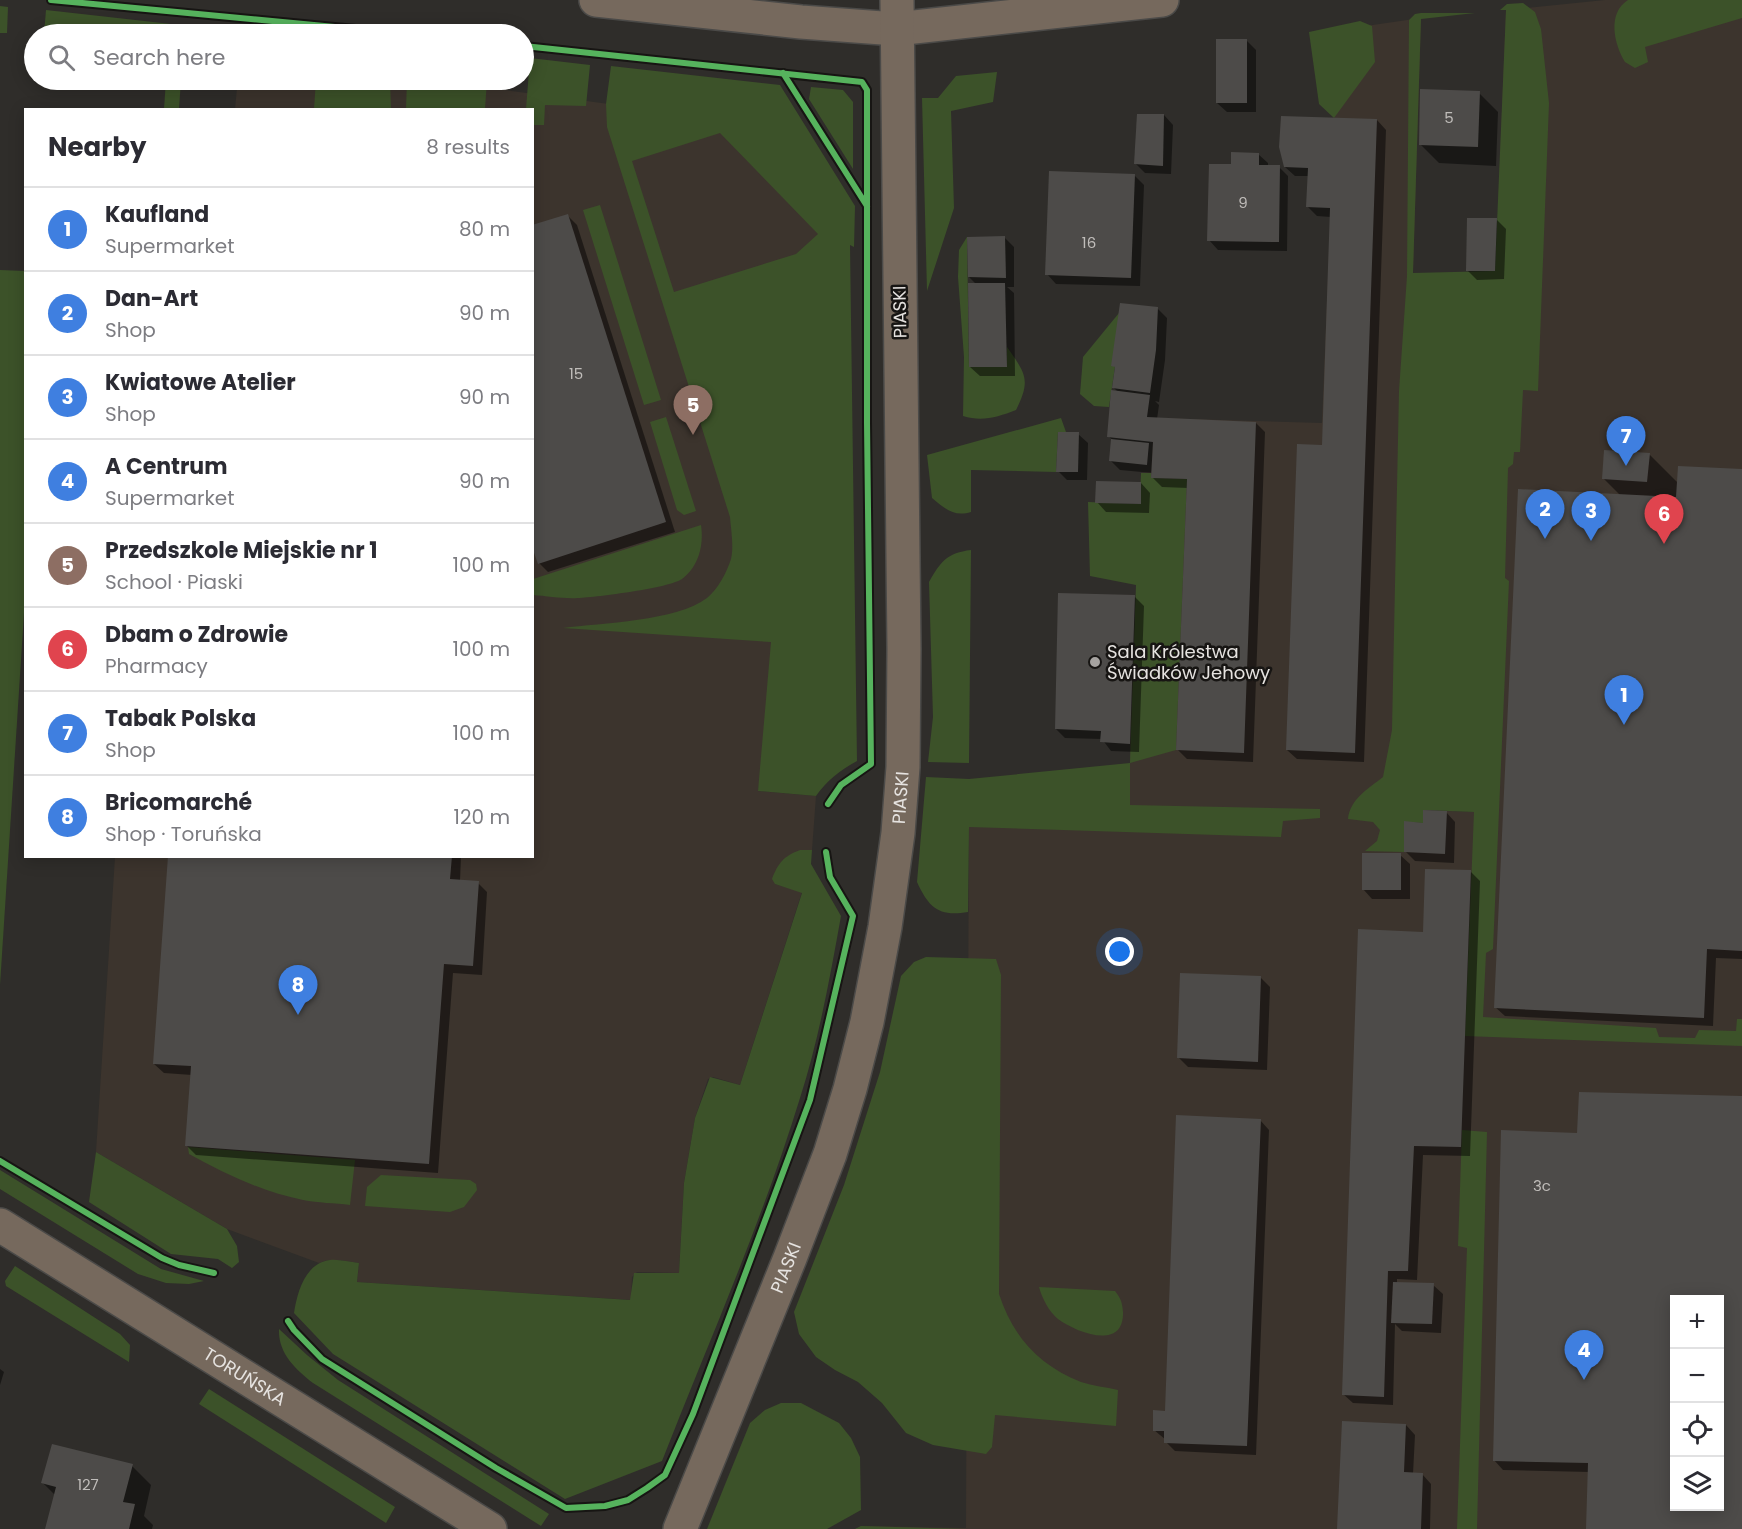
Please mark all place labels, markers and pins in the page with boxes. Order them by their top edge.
pin: 5 [674,386,712,435]
pin: 7 [1606,416,1646,466]
pin: 2 [1526,490,1564,539]
pin: 3 [1572,492,1610,541]
pin: 6 [1644,494,1684,544]
place label: Sala Królestwa Świadków Jehowy [1107,639,1270,685]
marker: Sala Królestwa Świadków Jehowy [1088,655,1102,669]
pin: 1 [1604,676,1644,725]
pin: 8 [278,966,318,1015]
pin: 4 [1564,1330,1604,1380]

